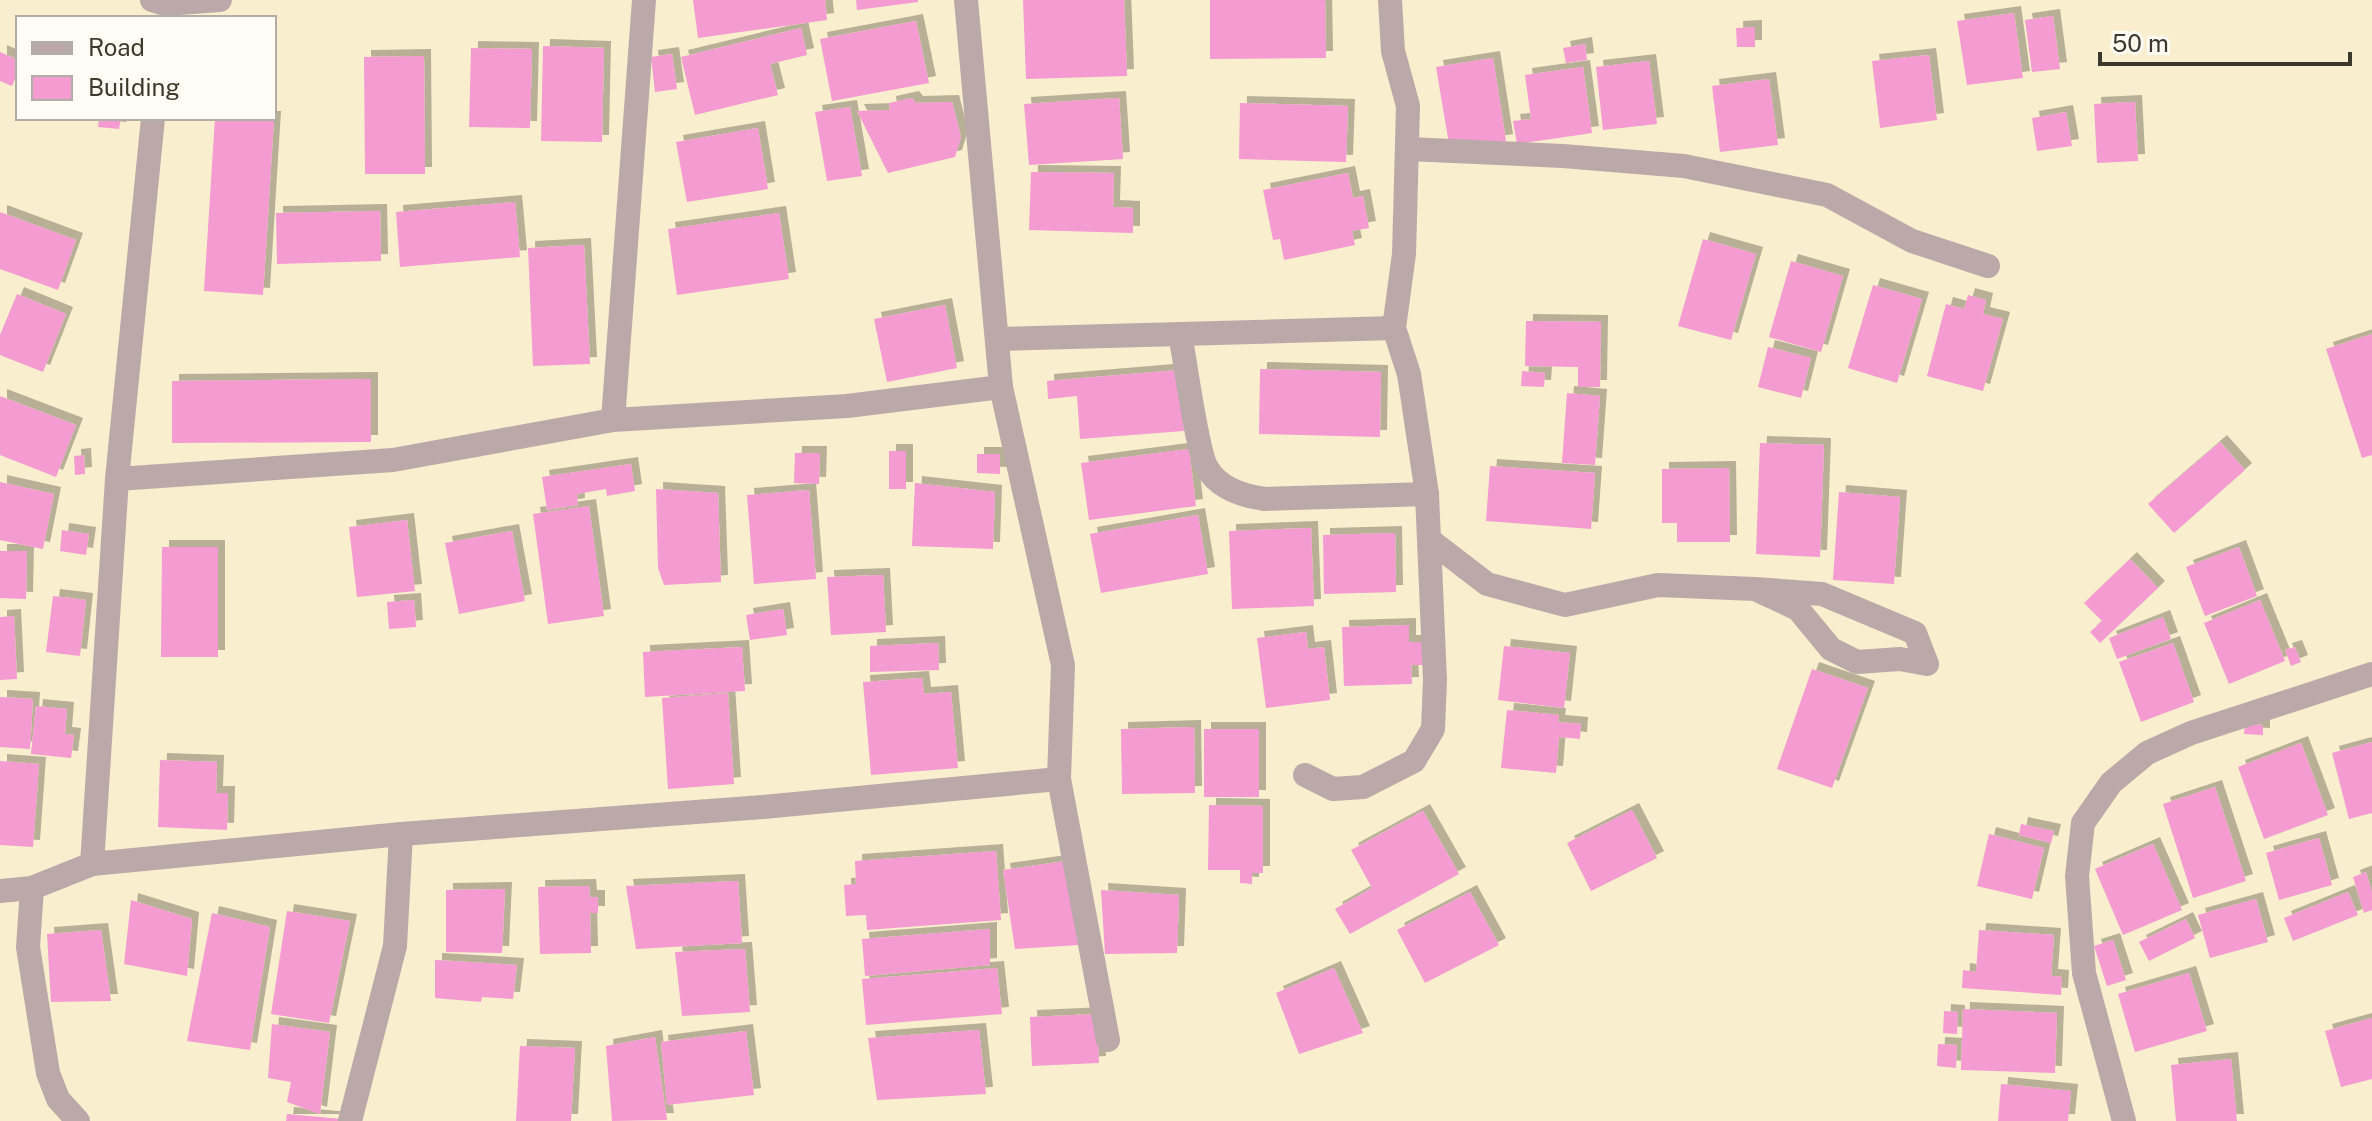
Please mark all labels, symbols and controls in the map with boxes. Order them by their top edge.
legend [16,16,276,120]
scale bar [2100,16,2350,66]
text: 50 m [2112,29,2169,57]
text: Road [88,33,145,61]
text: Building [88,73,180,101]

